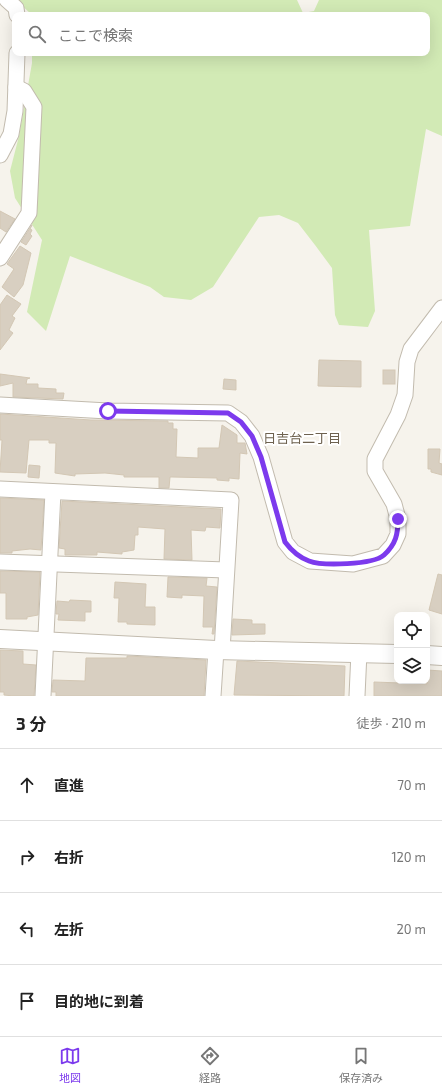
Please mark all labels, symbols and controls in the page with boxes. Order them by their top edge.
search box [12,12,430,56]
icon: search [26,23,48,45]
text: ここで検索 [58,26,133,44]
route start [99,402,117,420]
district label: 日吉台二丁目 [263,430,341,446]
route end [389,510,407,528]
map controls [394,612,430,684]
button: locate [394,612,430,648]
button: layers [394,648,430,684]
text: 3 分 [16,713,46,733]
text: 徒歩 · 210 m [357,715,426,731]
icon: ahead [16,774,38,796]
text: 直進 [54,776,84,794]
text: 70 m [397,777,426,793]
icon: right [16,846,38,868]
text: 右折 [54,848,84,866]
text: 120 m [391,849,426,865]
icon: left [16,918,38,940]
text: 左折 [54,920,84,938]
text: 20 m [397,921,426,937]
icon: arrive [16,990,38,1012]
text: 目的地に到着 [54,992,144,1010]
tab: 地図 [59,1045,81,1085]
tab: 経路 [199,1045,221,1085]
tab: 保存済み [339,1045,383,1085]

